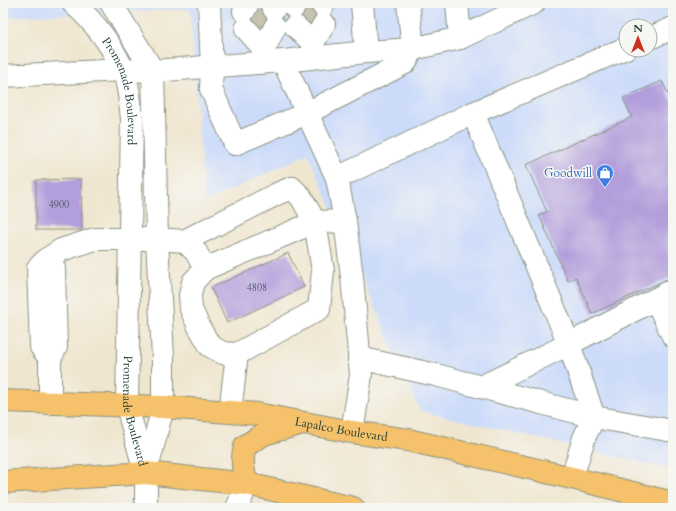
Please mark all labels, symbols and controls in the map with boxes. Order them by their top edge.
north arrow [618,18,658,58]
text: N [633,21,643,36]
street label: Promenade Boulevard [98,34,140,146]
shop icon: Goodwill [595,163,615,188]
place label: Goodwill [544,165,592,181]
house number: 4900 [49,198,69,212]
house number: 4808 [247,281,267,295]
street label: Promenade Boulevard [119,355,151,469]
street label: Lapalco Boulevard [293,413,389,445]

